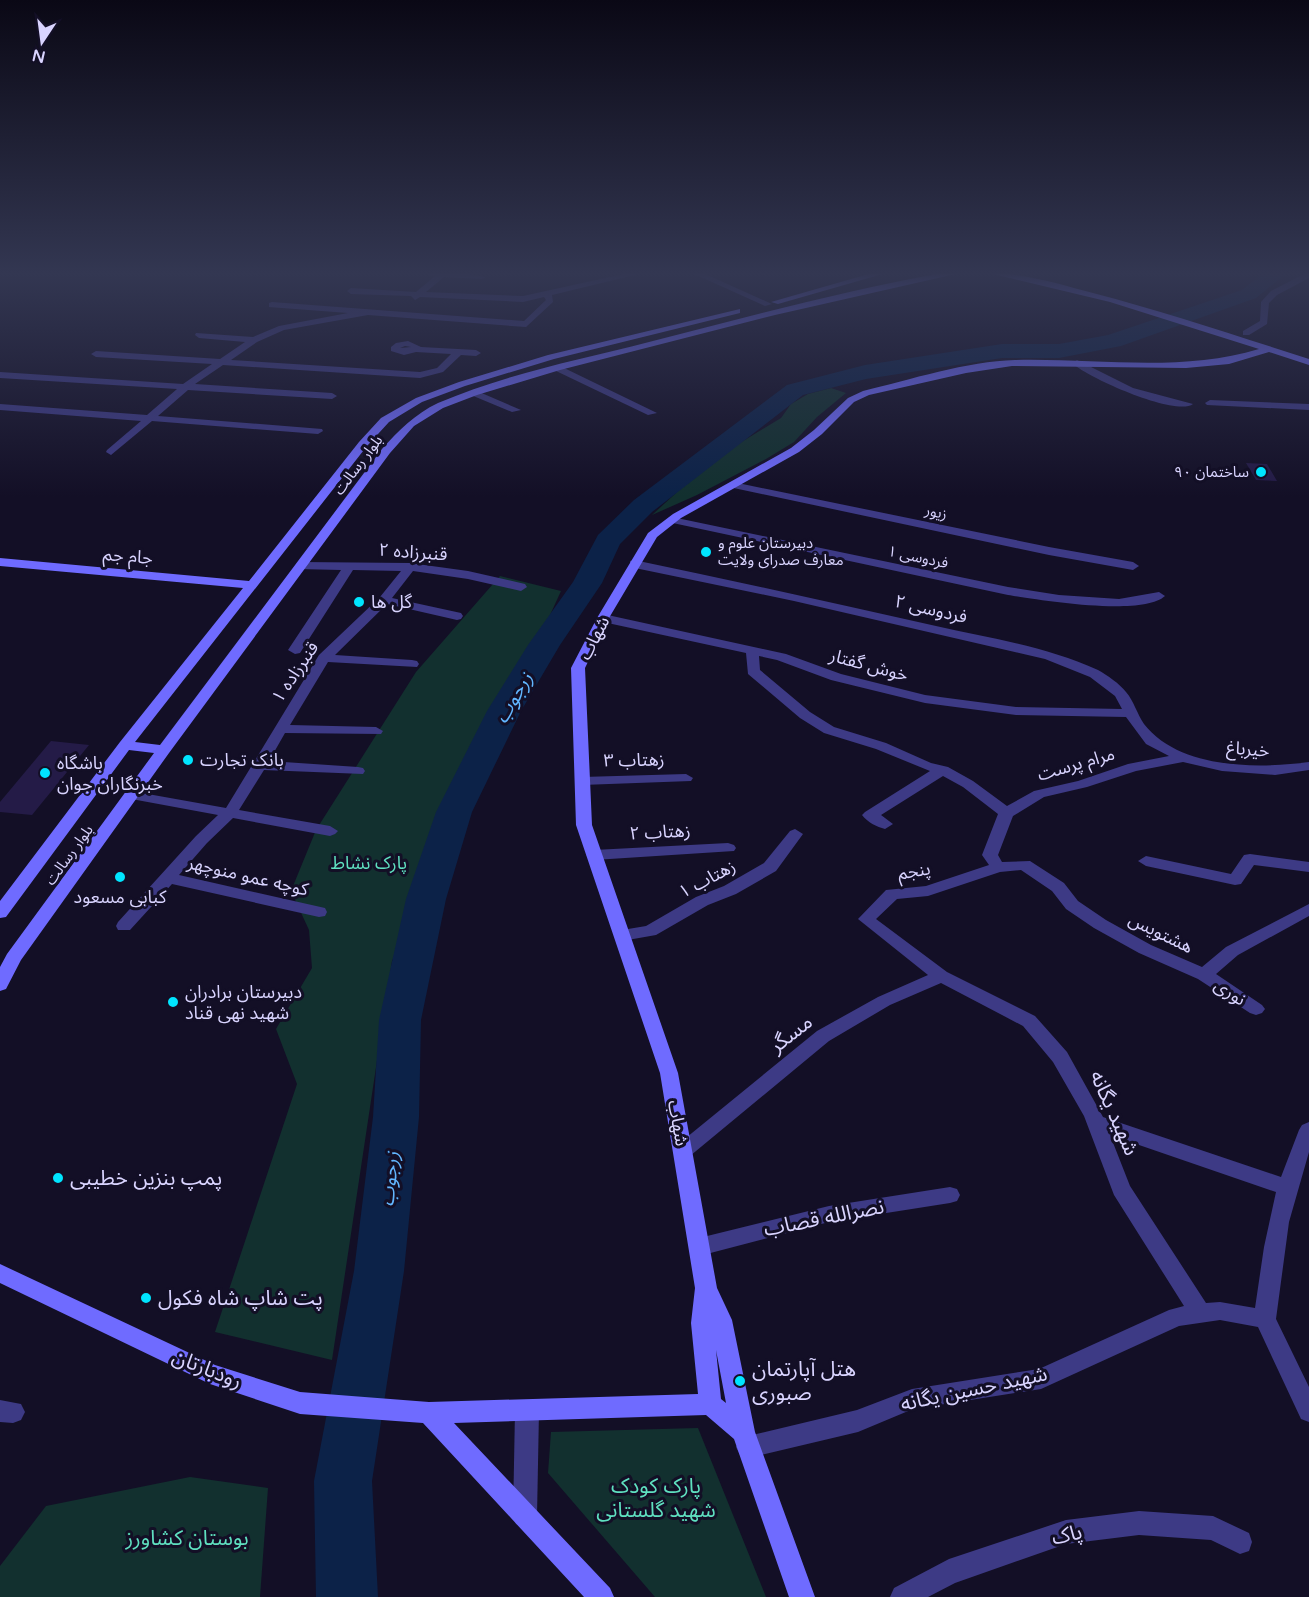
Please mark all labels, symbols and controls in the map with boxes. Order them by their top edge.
north arrow [12,12,72,72]
text: N [30,44,47,67]
street label: بلوار رسالت [330,432,386,498]
place label: ساختمان ۹۰ [1174,463,1249,481]
marker: ساختمان ۹۰ [1254,465,1268,479]
street label: زیور [922,501,949,523]
place label: دبیرستان علوم و معارف صدرای ولایت [718,534,844,569]
street label: قنبرزاده ۲ [378,539,448,565]
street label: فردوسی ۱ [886,542,950,572]
street label: جام جم [102,543,154,572]
marker: دبیرستان علوم و معارف صدرای ولایت [699,545,713,559]
street label: فردوسی ۲ [893,590,969,628]
place label: گل ها [371,591,412,613]
marker: گل ها [352,595,366,609]
street label: شهاب [574,612,614,664]
street label: قنبرزاده ۱ [267,637,323,707]
street label: خوش گفتار [826,644,911,686]
water label: زرجوب [490,668,539,728]
street label: خیرباغ [1225,736,1270,765]
street label: مرام پرست [1035,742,1118,788]
street label: زهتاب ۳ [603,748,665,772]
place label: بانک تجارت [200,749,284,771]
place label: باشگاه خبرنگاران جوان [57,752,163,795]
marker: بانک تجارت [181,753,195,767]
marker: باشگاه خبرنگاران جوان [38,766,52,780]
street label: زهتاب ۲ [629,819,691,845]
street label: بلوار رسالت [41,821,97,889]
street label: کوچه عمو منوچهر [184,851,311,901]
park label: پارک نشاط [331,852,407,874]
street label: زهتاب ۱ [675,855,739,903]
street label: پنجم [896,857,933,887]
marker: کبابی مسعود [113,870,127,884]
place label: کبابی مسعود [74,886,167,908]
street label: هشتویس [1125,908,1197,958]
street label: نوری [1210,974,1250,1010]
place label: دبیرستان برادران شهید نهی قناد [185,981,302,1024]
marker: دبیرستان برادران شهید نهی قناد [166,995,180,1009]
street label: مسگر [764,1009,818,1059]
street label: شهید یگانه [1084,1067,1144,1159]
street label: شهاب [663,1098,693,1148]
water label: زرجوب [375,1150,405,1208]
place label: پمپ بنزین خطیبی [70,1166,222,1191]
marker: پمپ بنزین خطیبی [51,1171,65,1185]
street label: نصرالله قصاب [762,1194,886,1242]
place label: پت شاپ شاه فکول [158,1286,323,1311]
marker: پت شاپ شاه فکول [139,1291,153,1305]
street label: رودبارتان [169,1344,245,1394]
place label: هتل آپارتمان صبوری [752,1357,856,1406]
street label: شهید حسین یگانه [898,1361,1050,1417]
marker: هتل آپارتمان صبوری [733,1374,747,1388]
park label: پارک کودک شهید گلستانی [596,1474,716,1523]
street label: پاک [1049,1519,1085,1551]
park label: بوستان کشاورز [124,1526,249,1551]

